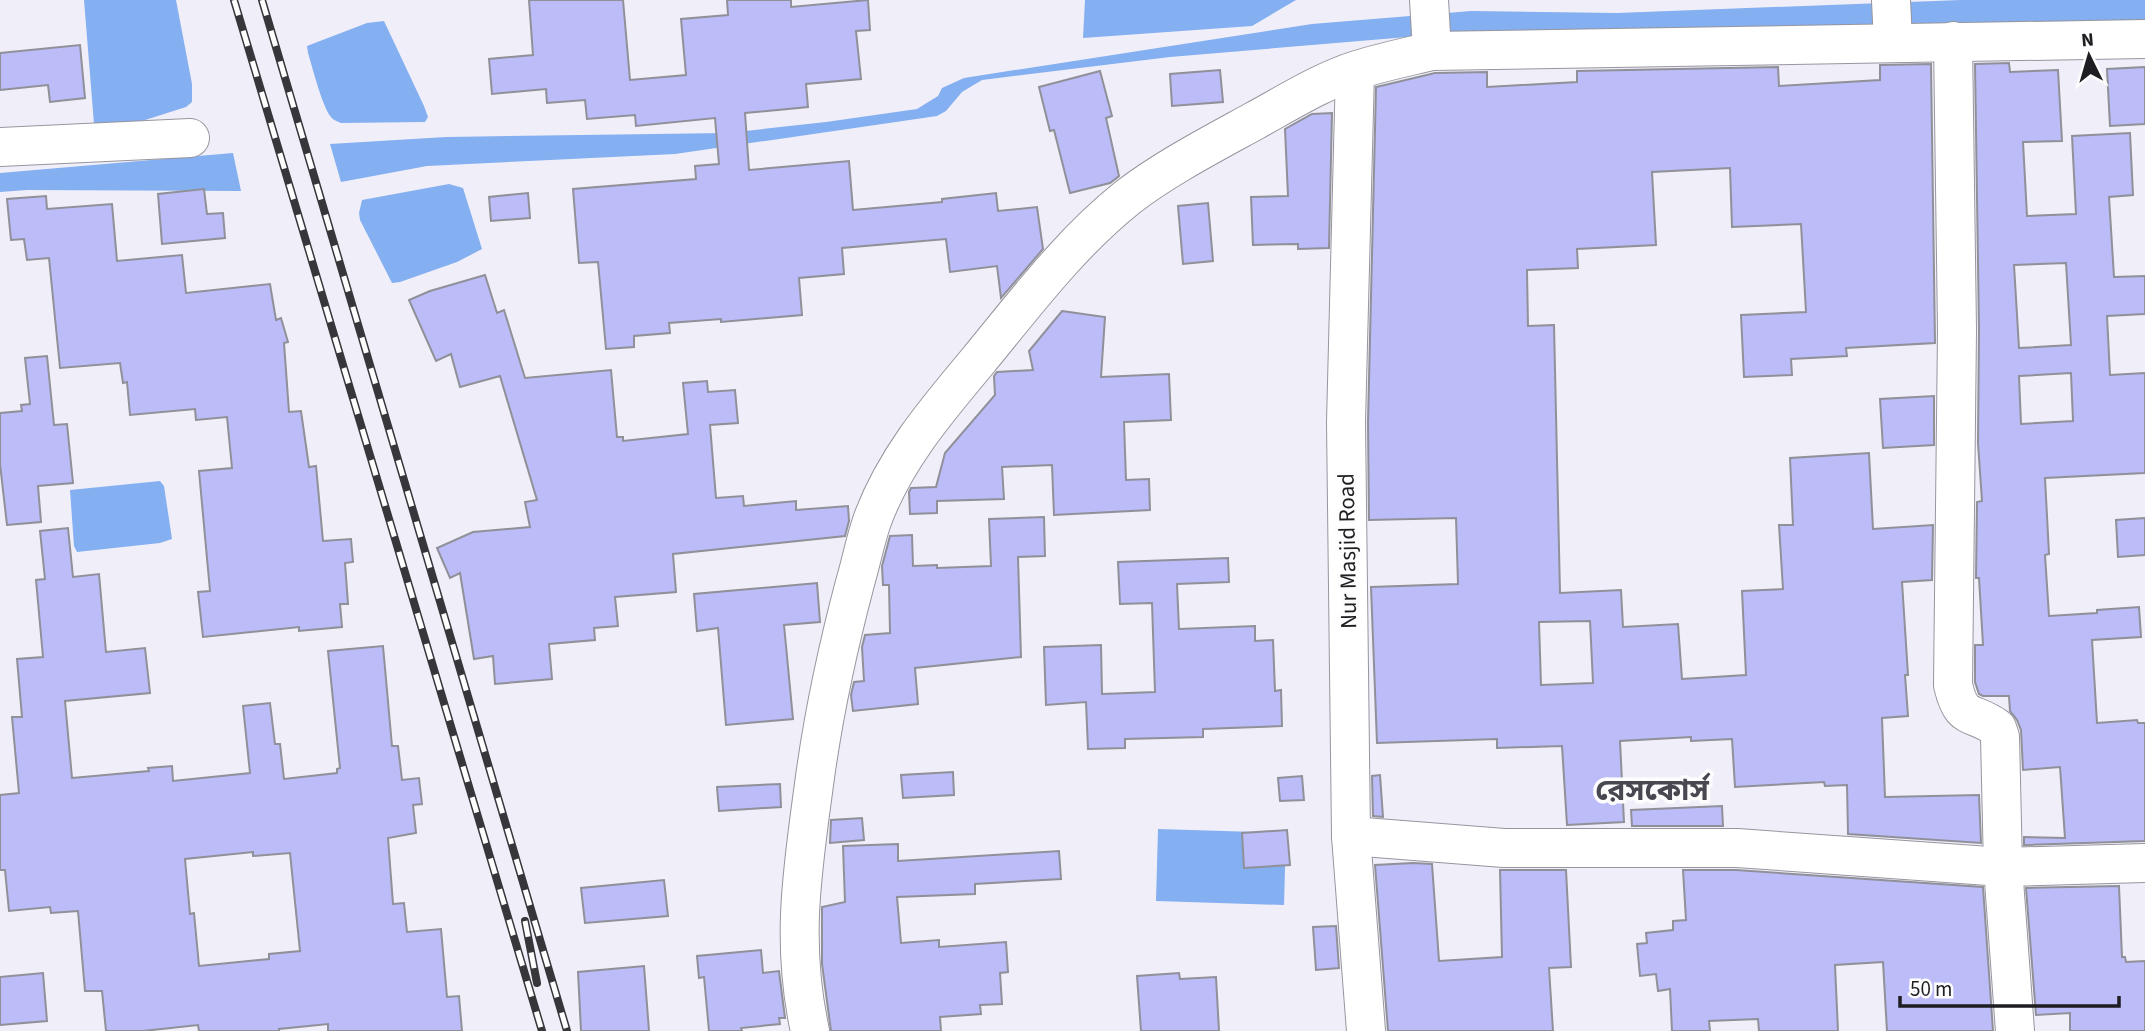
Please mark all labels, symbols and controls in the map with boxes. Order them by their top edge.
north arrow [2054,21,2124,91]
text: N [2080,27,2095,55]
street label: Nur Masjid Road [1330,473,1365,629]
district label: রেসকোর্স [1595,769,1711,812]
scale bar [1900,964,2119,1008]
text: 50 m [1910,974,1952,1004]

